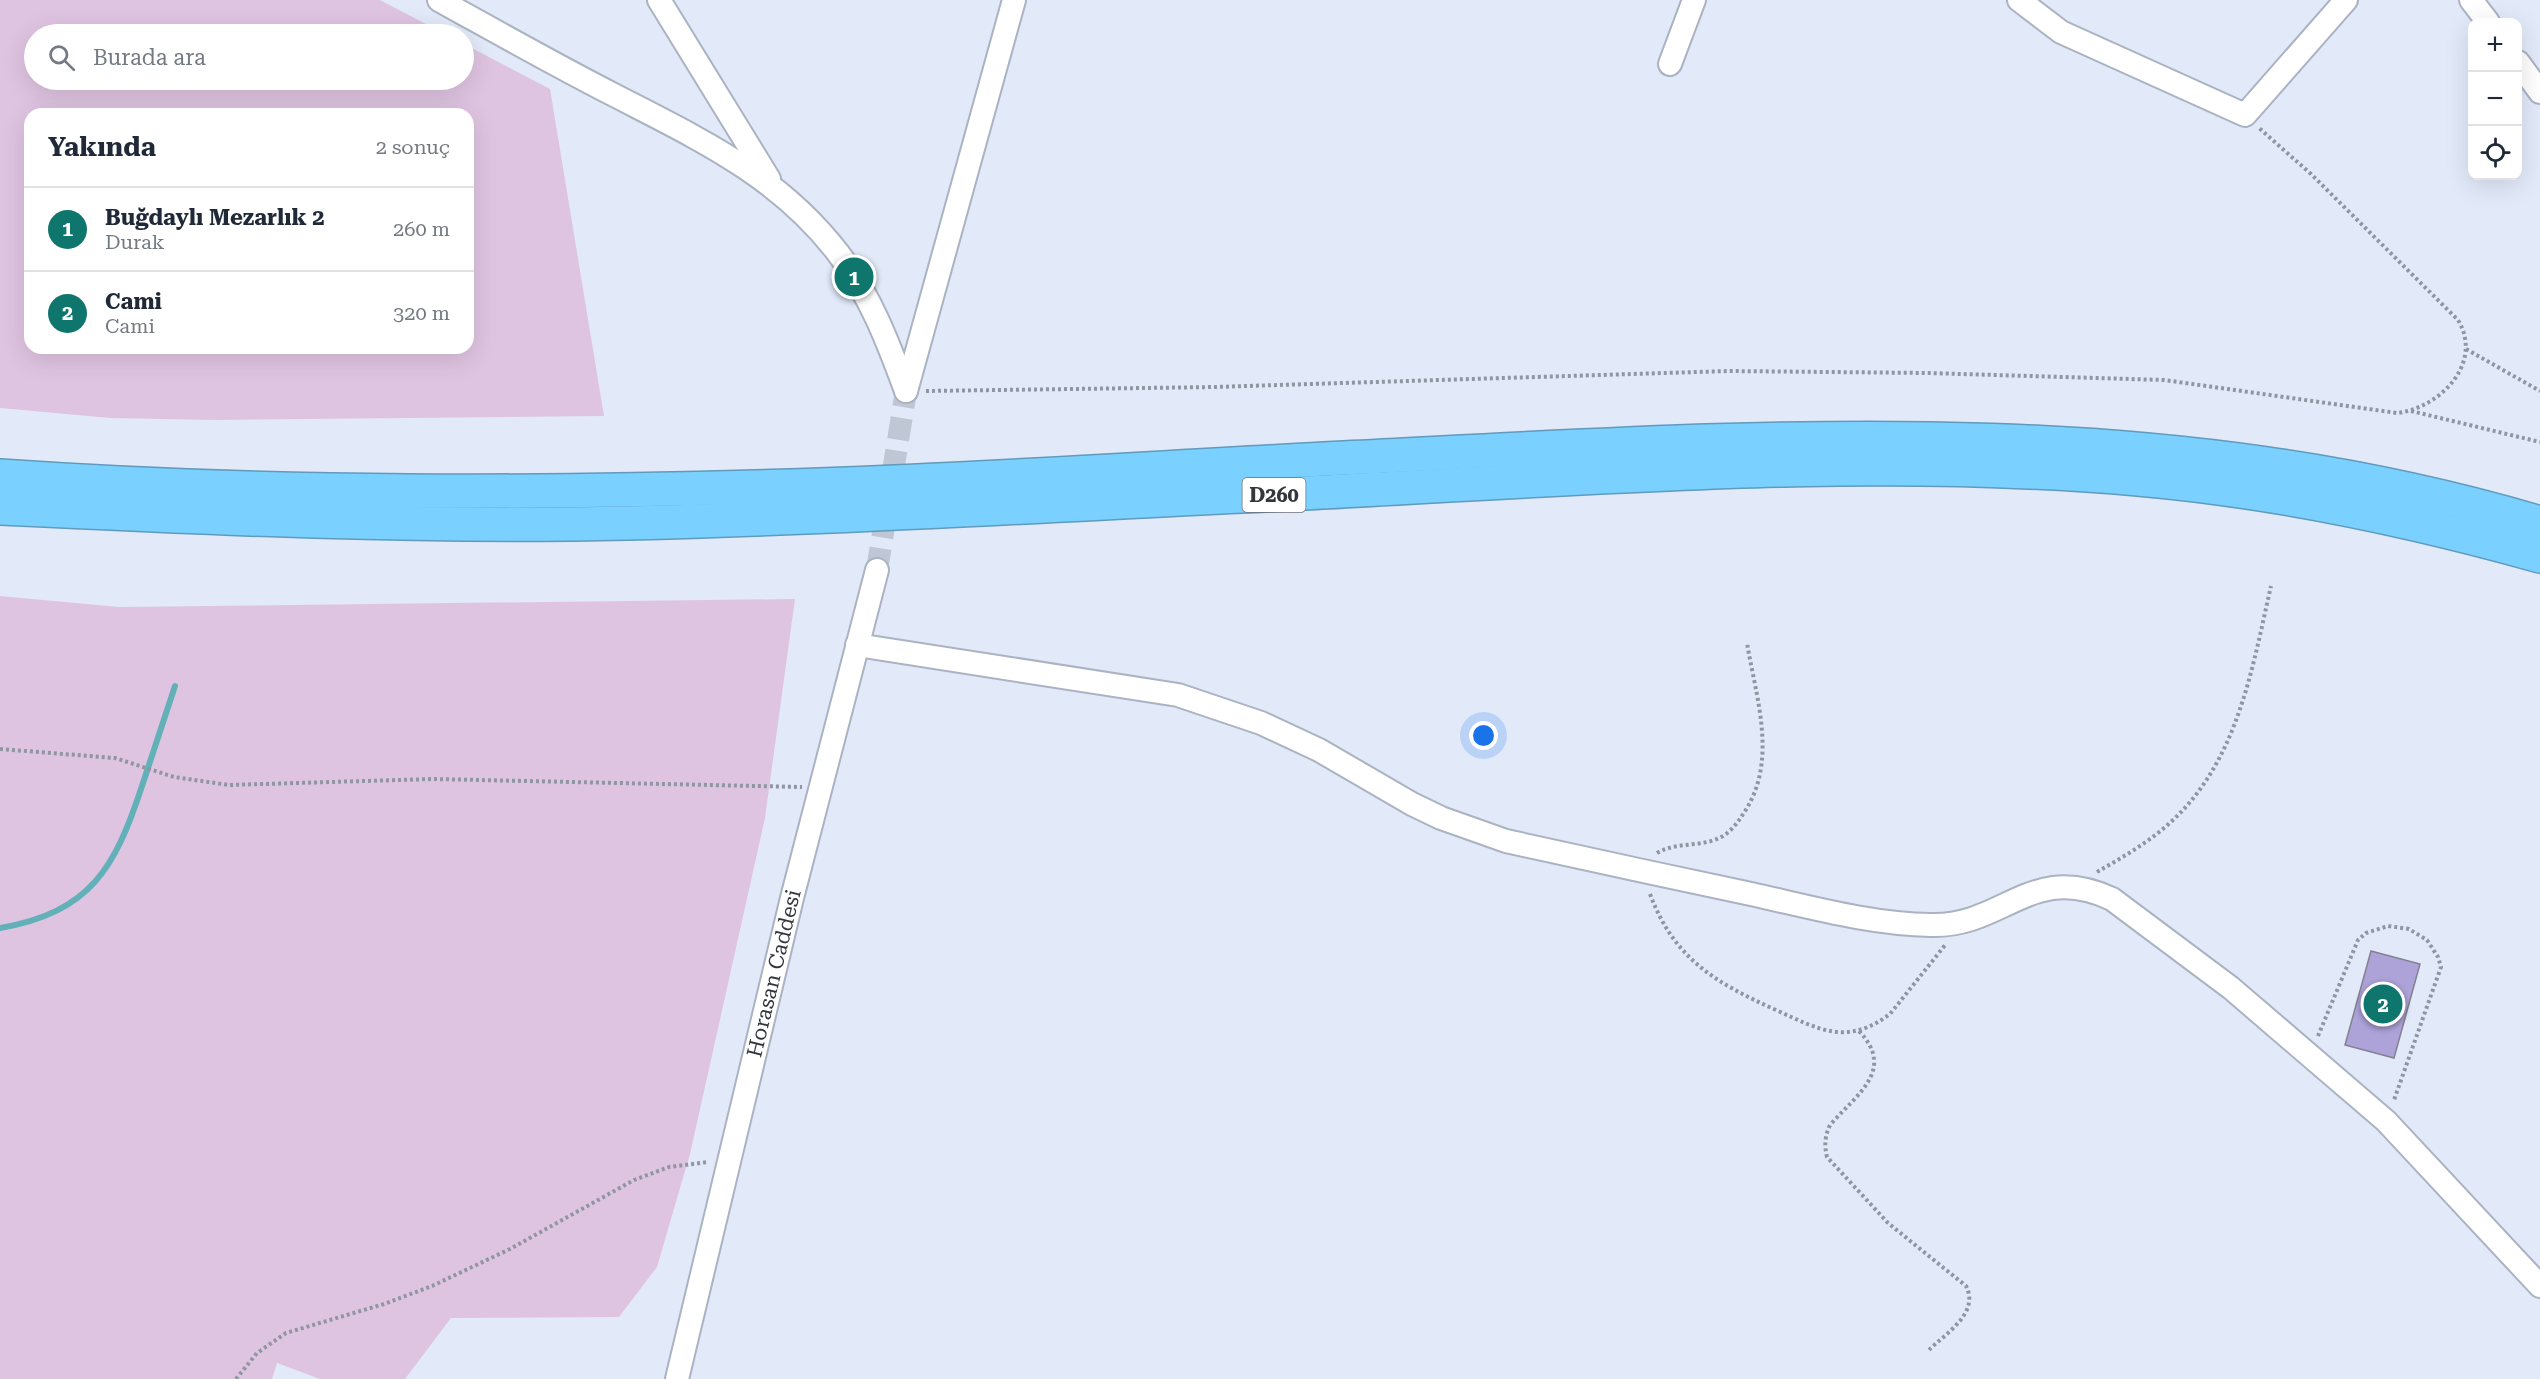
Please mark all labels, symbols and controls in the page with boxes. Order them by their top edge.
map controls [2468,18,2522,180]
button: + [2468,18,2522,72]
search box [24,24,474,90]
icon: search [45,41,78,74]
text: Burada ara [93,45,206,70]
button: − [2468,72,2522,126]
button: locate [2468,126,2522,180]
text: Yakında [48,132,156,162]
text: 2 sonuç [376,135,450,159]
text: Buğdaylı Mezarlık 2 [105,205,325,230]
text: 1 [62,217,73,241]
text: 260 m [393,217,450,241]
text: Durak [105,230,164,254]
pin: 1 [834,254,874,300]
text: Cami [105,289,162,314]
text: 2 [62,301,73,325]
text: 320 m [393,301,450,325]
text: Cami [105,314,155,338]
road number: D260 [1242,478,1306,512]
your location [1469,721,1498,750]
street label: Horasan Caddesi [742,887,806,1060]
pin: 2 [2364,982,2402,1026]

